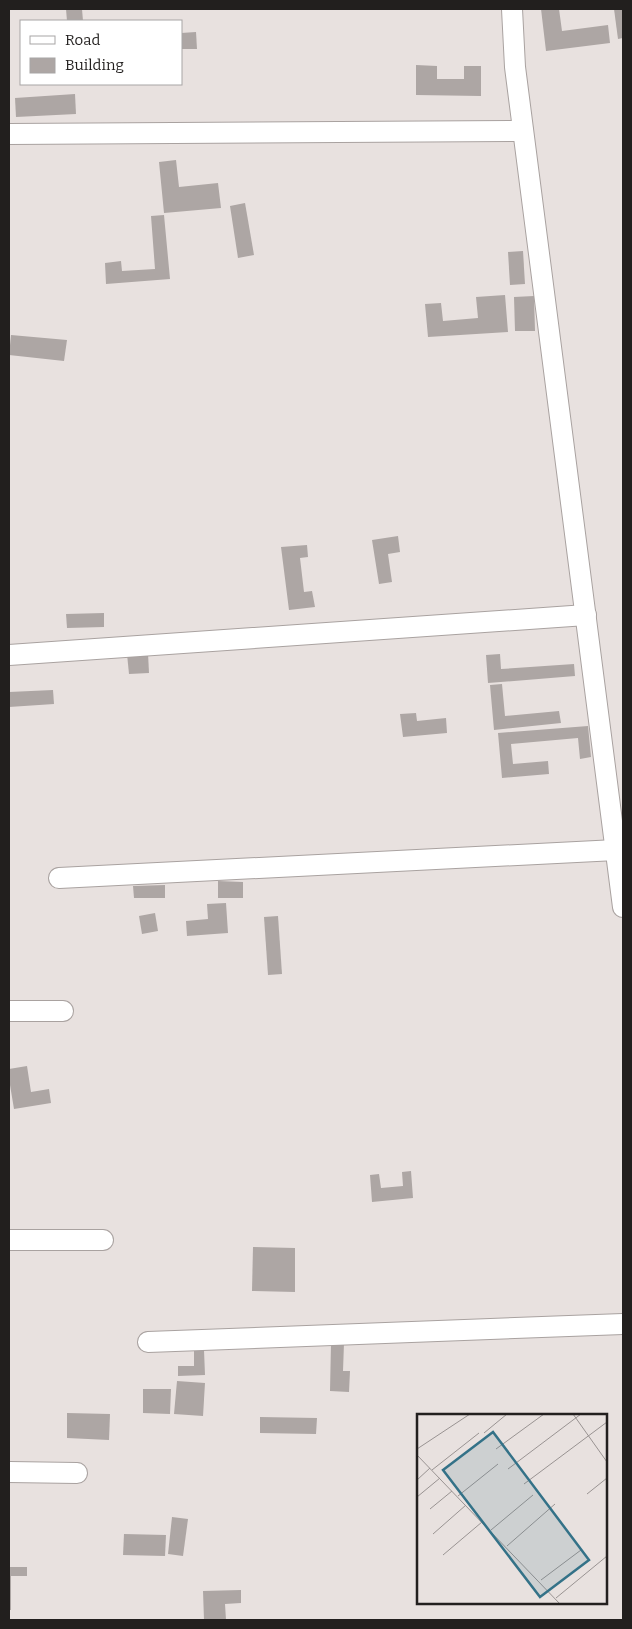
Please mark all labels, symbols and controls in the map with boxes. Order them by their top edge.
legend [20,20,182,85]
text: Road [65,31,100,49]
text: Building [65,56,124,74]
inset map [417,1414,607,1604]

